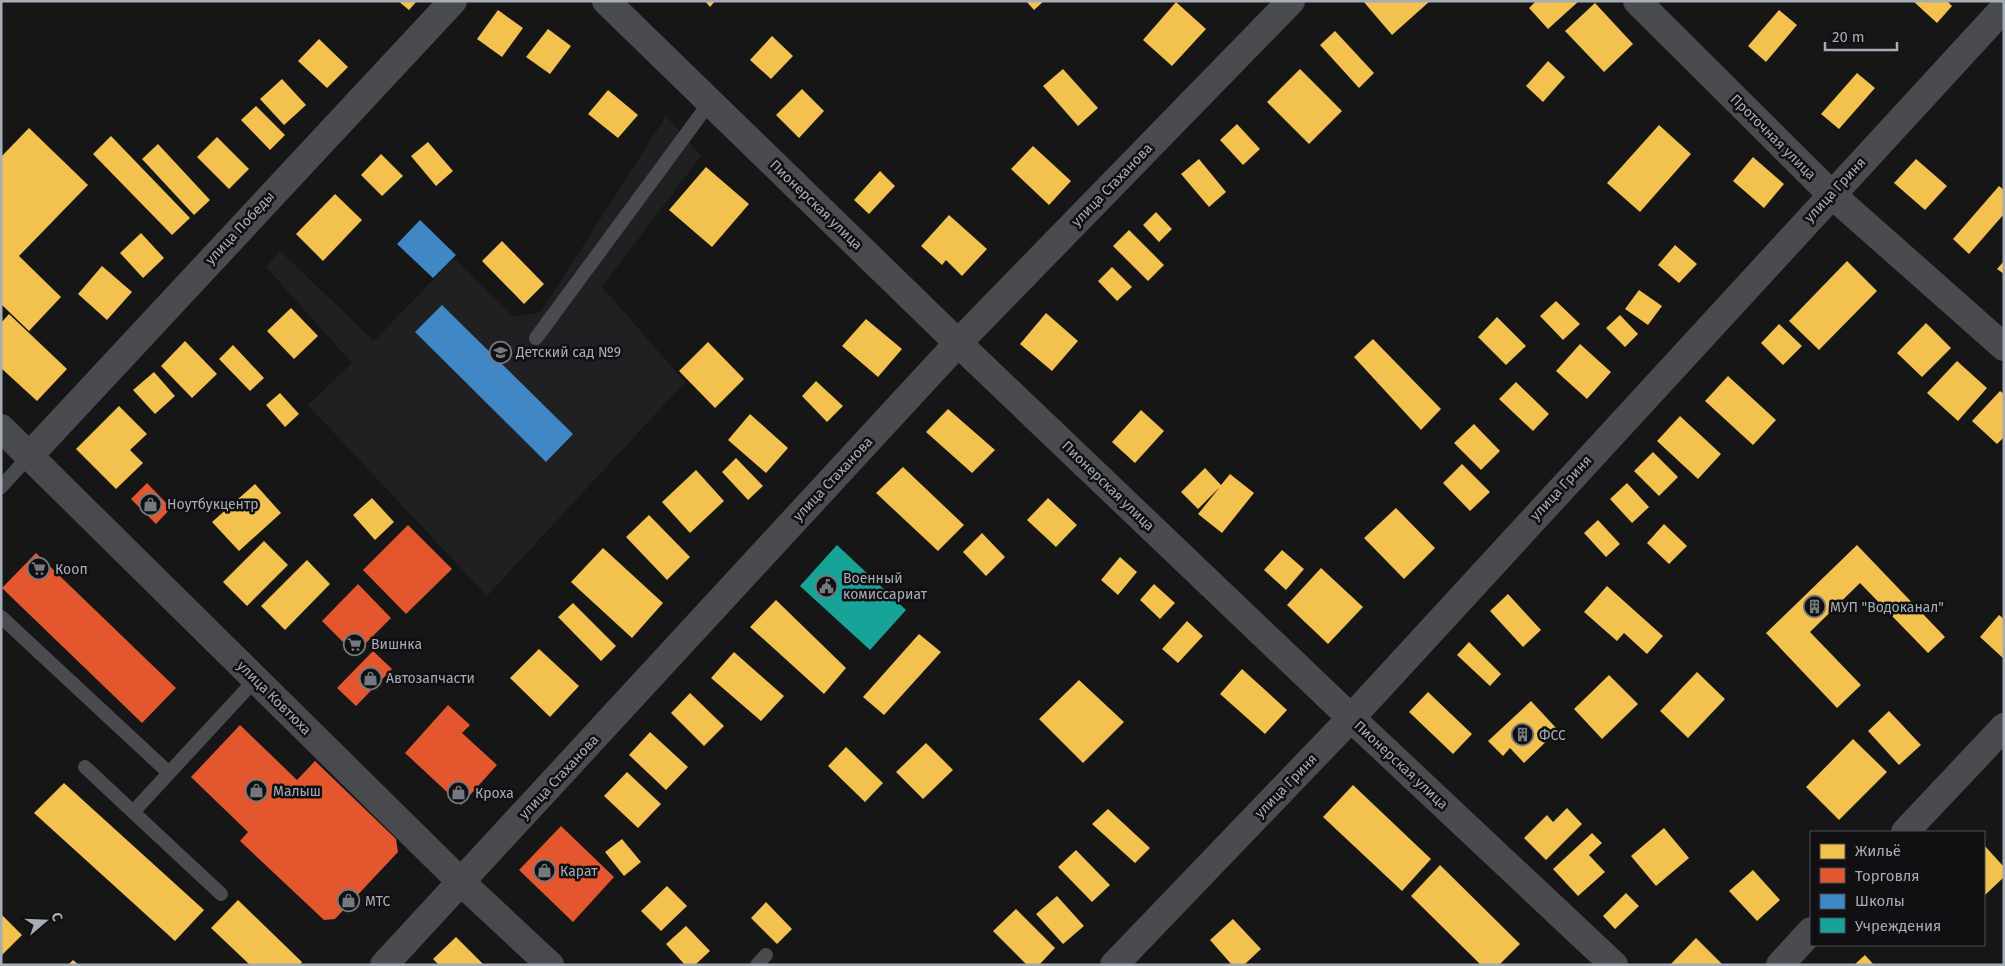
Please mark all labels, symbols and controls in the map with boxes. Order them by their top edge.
scale bar [1825,20,1898,52]
text: 20 m [1832,28,1865,46]
street label: Проточная улица [1727,91,1819,183]
street label: улица Стаханова [1068,140,1156,230]
street label: улица Гриня [1801,154,1869,226]
street label: Пионерская улица [766,156,866,254]
street label: улица Победы [202,188,278,268]
school or university icon: Детский сад №9 [488,340,512,364]
place label: Детский сад №9 [515,344,621,361]
street label: улица Стаханова [790,433,876,525]
street label: Пионерская улица [1058,437,1158,535]
street label: улица Гриня [1527,452,1595,524]
shop icon: Ноутбукцентр [139,492,163,516]
place label: Ноутбукцентр [167,496,259,513]
supermarket icon: Кооп [27,557,51,581]
place label: Кооп [55,561,88,578]
place label: Военный комиссариат [843,570,928,603]
public building icon: Военный комиссариат [815,574,839,598]
building icon: МУП "Водоканал" [1802,595,1826,619]
place label: МУП "Водоканал" [1830,599,1944,616]
supermarket icon: Вишнка [343,632,367,656]
place label: Вишнка [371,636,422,653]
street label: улица Ковтюха [233,657,315,739]
shop icon: Автозапчасти [358,666,382,690]
place label: Автозапчасти [386,670,475,687]
street label: Пионерская улица [1351,717,1451,813]
building icon: ФСС [1511,723,1535,747]
place label: ФСС [1539,727,1566,744]
street label: улица Стаханова [516,731,602,823]
street label: улица Гриня [1251,750,1321,822]
shop icon: Малыш [245,779,269,803]
shop icon: Кроха [447,781,471,805]
place label: Малыш [273,783,321,800]
place label: Кроха [475,785,514,802]
legend [1810,831,1985,946]
text: Жильё [1855,842,1901,860]
shop icon: Карат [532,859,556,883]
place label: Карат [560,863,598,880]
text: Торговля [1855,867,1920,885]
shop icon: МТС [337,889,361,913]
text: Школы [1855,892,1905,910]
place label: МТС [365,893,390,910]
north arrow [20,896,70,946]
text: С [47,910,66,924]
text: Учреждения [1855,917,1941,935]

